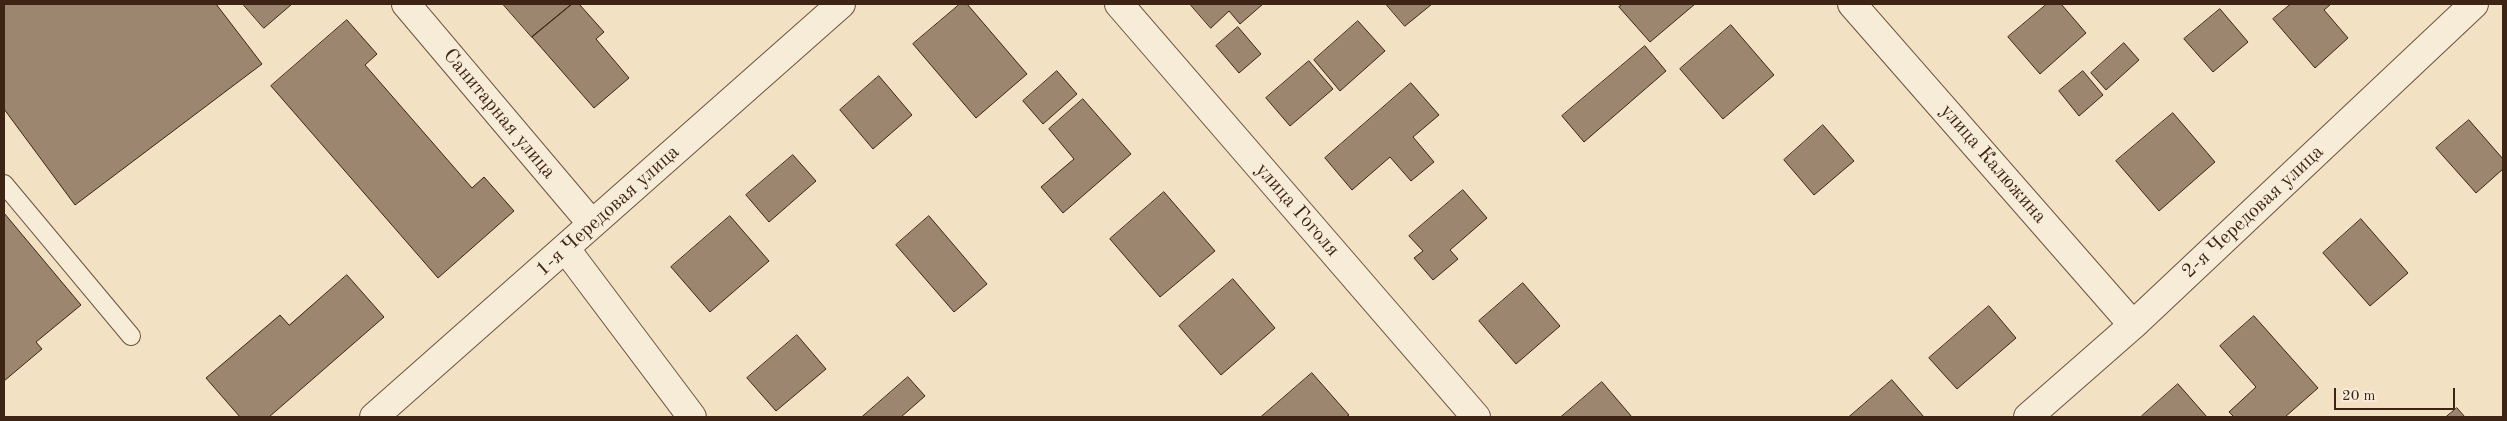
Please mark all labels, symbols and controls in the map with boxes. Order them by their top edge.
street label: Санитарная улица [438,44,560,184]
street label: улица Калюжина [1935,99,2051,229]
street label: 1-я Чередовая улица [531,140,685,282]
street label: 2-я Чередовая улица [2177,140,2329,284]
street label: улица Гоголя [1250,158,1344,262]
scale bar [2337,378,2458,410]
text: 20 m [2342,389,2376,404]

